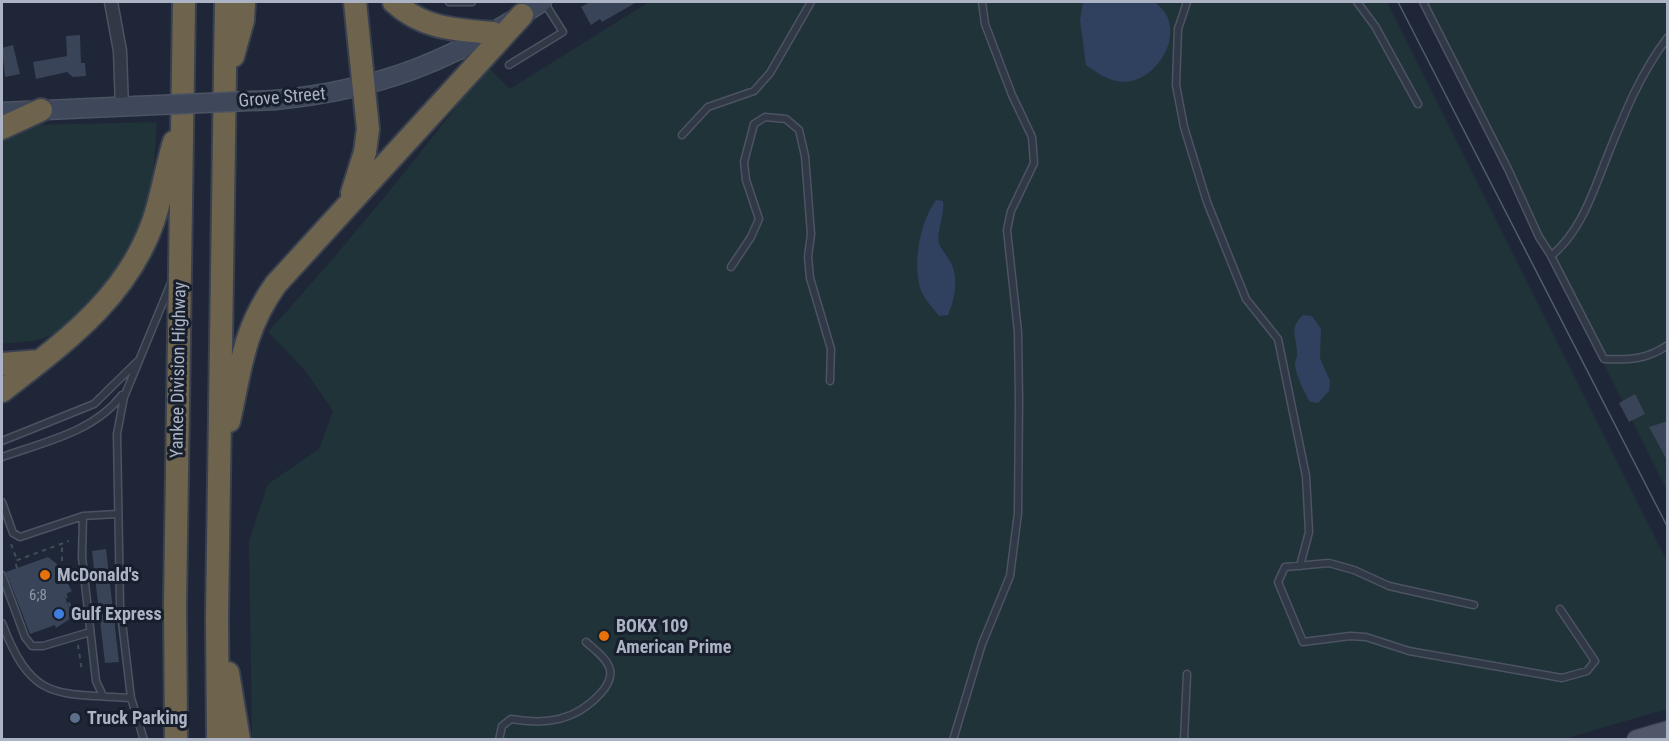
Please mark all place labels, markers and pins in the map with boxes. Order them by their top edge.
place label: McDonald's [57,564,139,585]
marker: McDonald's [38,568,52,582]
place label: Gulf Express [71,603,162,624]
marker: Gulf Express [52,607,66,621]
place label: BOKX 109 American Prime [616,615,732,657]
marker: BOKX 109 American Prime [597,629,611,643]
place label: Truck Parking [87,707,188,728]
marker: Truck Parking [68,711,82,725]

